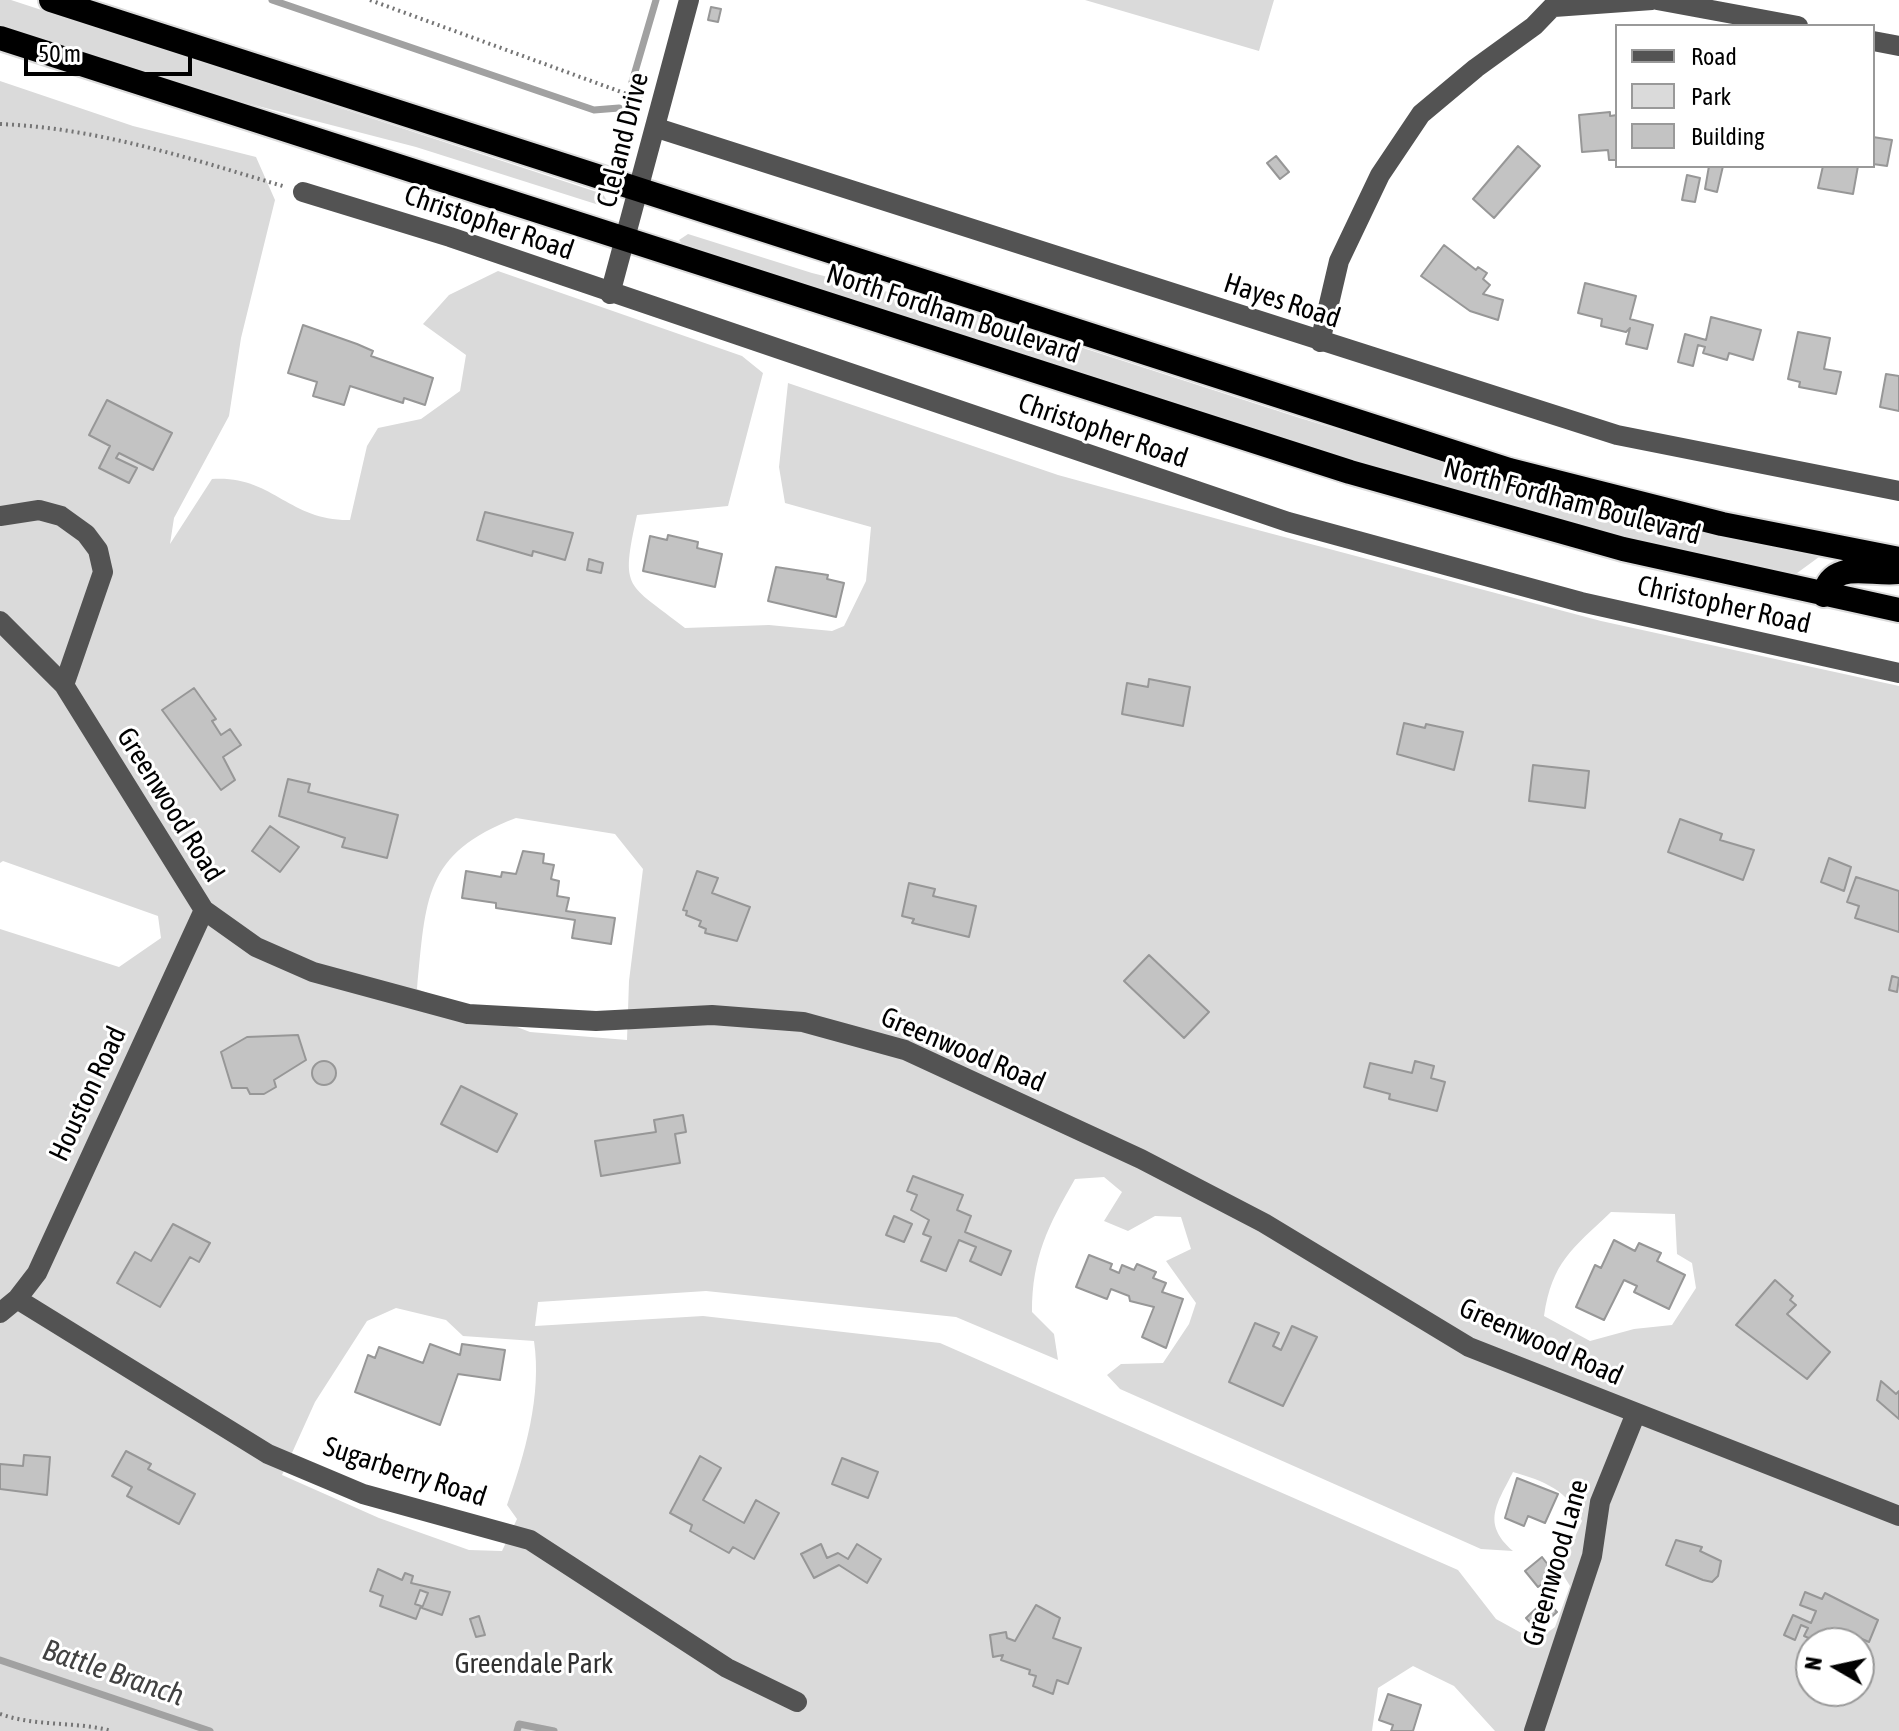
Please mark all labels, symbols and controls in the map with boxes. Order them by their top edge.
scale bar [28,24,196,74]
legend [1615,24,1875,168]
text: 50 m [38,40,81,67]
text: Road [1691,43,1737,70]
street label: Cleland Drive [590,69,656,211]
text: Park [1691,83,1731,110]
text: Building [1691,123,1764,150]
street label: Christopher Road [400,178,578,268]
street label: North Fordham Boulevard [822,257,1084,371]
street label: Hayes Road [1220,266,1344,336]
street label: Christopher Road [1014,386,1192,476]
street label: North Fordham Boulevard [1440,452,1704,552]
street label: Christopher Road [1634,569,1814,641]
street label: Greenwood Road [109,722,231,888]
street label: Greenwood Road [876,1000,1050,1100]
street label: Houston Road [42,1021,134,1167]
street label: Greenwood Road [1454,1291,1628,1393]
street label: Sugarberry Road [319,1430,491,1514]
street label: Greenwood Lane [1516,1476,1596,1650]
north arrow [1795,1627,1875,1707]
water label: Battle Branch [38,1632,188,1714]
park label: Greendale Park [455,1647,613,1681]
text: N [1799,1655,1827,1672]

